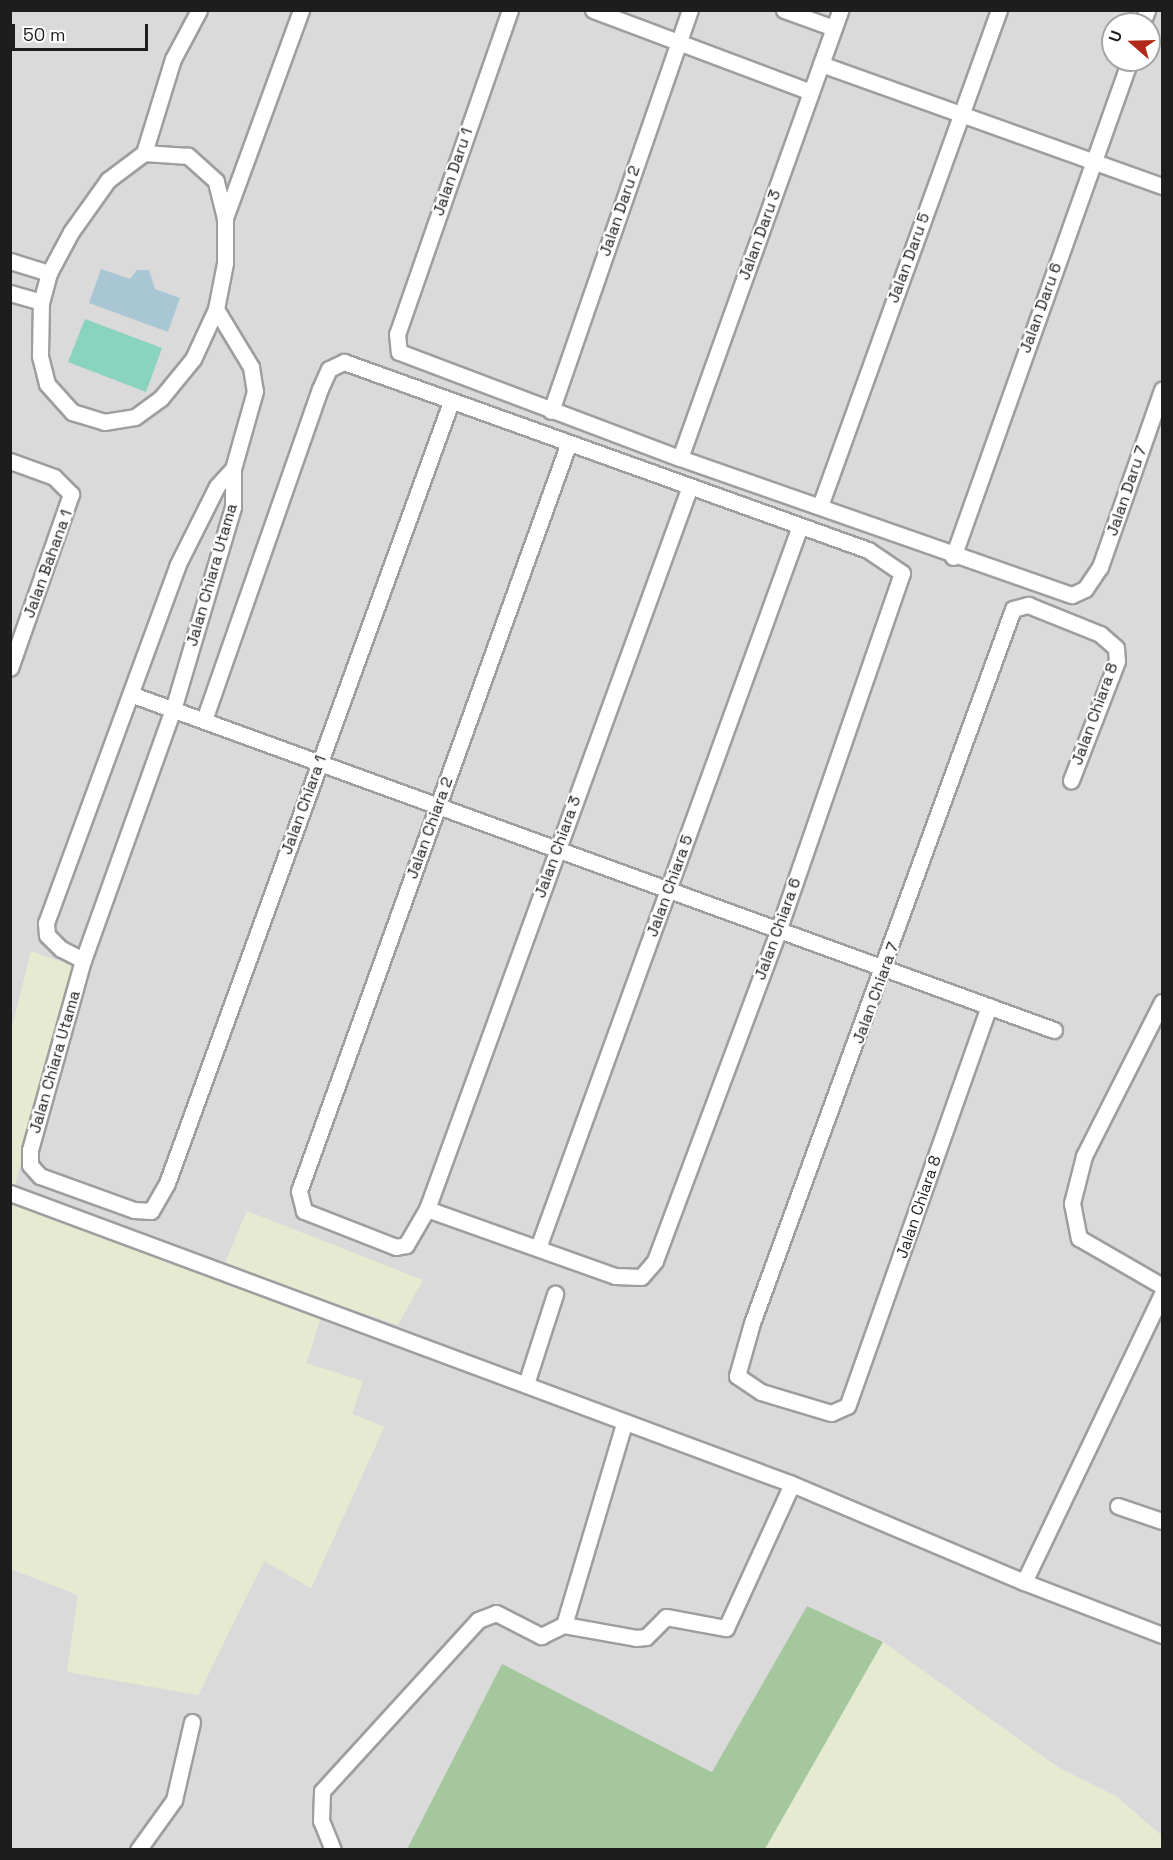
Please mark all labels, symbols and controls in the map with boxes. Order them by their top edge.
scale bar [15,12,152,50]
north arrow [1101,12,1161,72]
text: 50 m [23,23,65,46]
text: U [1104,28,1127,45]
street label: Jalan Daru 1 [429,125,477,219]
street label: Jalan Daru 2 [596,163,644,259]
street label: Jalan Daru 3 [735,187,785,283]
street label: Jalan Daru 5 [884,210,934,306]
street label: Jalan Daru 6 [1016,260,1066,356]
street label: Jalan Daru 7 [1103,443,1151,539]
street label: Jalan Chiara Utama [182,501,242,649]
street label: Jalan Bahana 1 [19,507,77,621]
street label: Jalan Chiara 8 [1068,660,1122,768]
street label: Jalan Chiara 1 [277,753,331,857]
street label: Jalan Chiara 2 [403,774,457,882]
street label: Jalan Chiara 3 [531,793,585,901]
street label: Jalan Chiara 5 [643,832,697,940]
street label: Jalan Chiara 6 [751,875,805,983]
street label: Jalan Chiara 7 [849,940,903,1046]
street label: Jalan Chiara Utama [25,988,85,1136]
street label: Jalan Chiara 8 [892,1153,946,1261]

